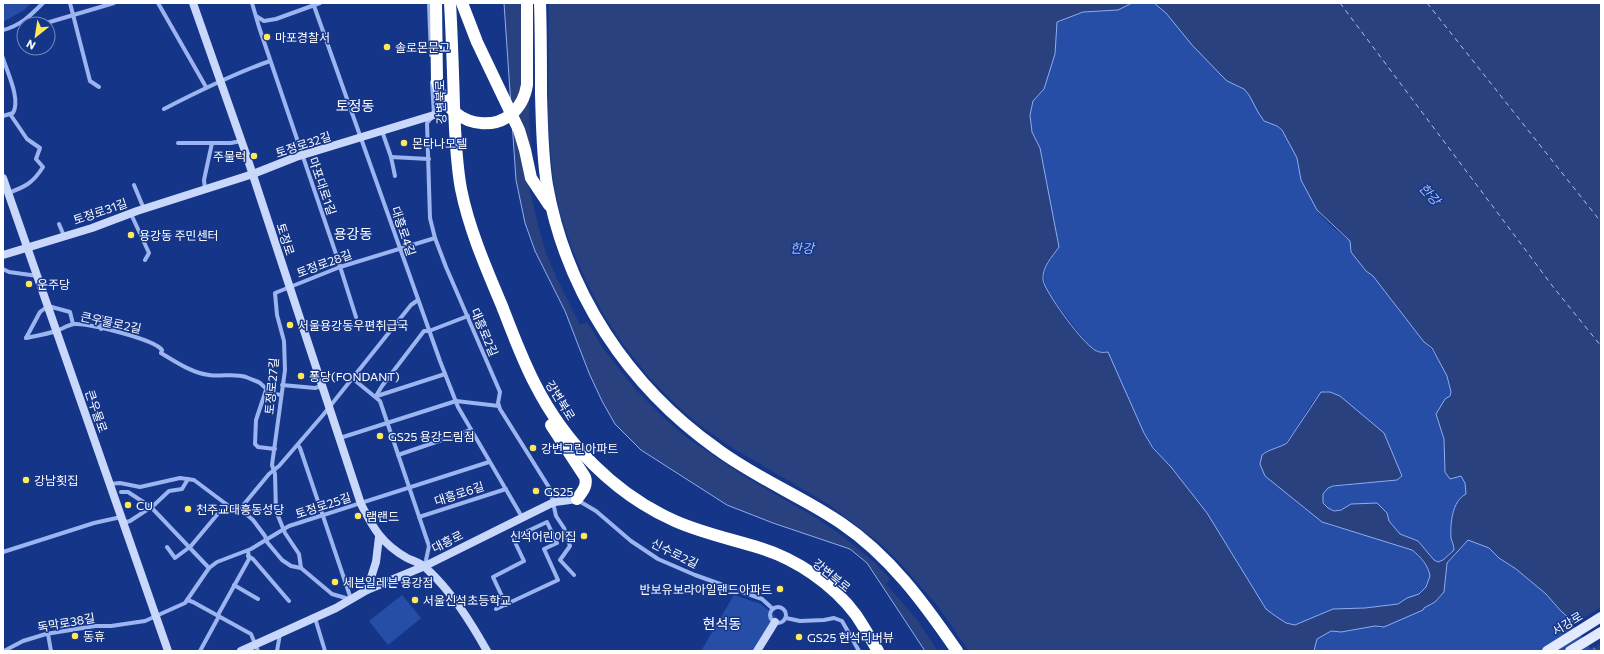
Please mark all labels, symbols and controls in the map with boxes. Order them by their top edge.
north arrow [16,16,56,56]
place label: 마포경찰서 [275,30,330,44]
marker: 마포경찰서 [262,32,272,42]
text: N [24,37,38,53]
place label: 솔로몬문고 [395,40,450,54]
marker: 솔로몬문고 [382,42,392,52]
street label: 강변북로 [432,80,448,124]
district label: 토정동 [336,97,374,114]
street label: 토정로32길 [273,128,333,160]
place label: 몬타나모텔 [412,136,467,150]
marker: 몬타나모텔 [399,138,409,148]
place label: 주물럭 [213,149,246,163]
marker: 주물럭 [249,151,259,161]
street label: 마포대로1길 [307,155,339,217]
water label: 한강 [1416,180,1445,210]
street label: 토정로31길 [71,195,129,227]
street label: 대흥로4길 [389,204,419,258]
street label: 토정로 [274,221,298,257]
district label: 용강동 [334,225,372,242]
place label: 용강동 주민센터 [139,228,219,242]
marker: 용강동 주민센터 [126,230,136,240]
water label: 한강 [790,240,816,256]
street label: 토정로28길 [294,246,354,280]
place label: 운주당 [37,277,70,291]
marker: 운주당 [24,279,34,289]
street label: 대흥로2길 [469,306,501,358]
street label: 큰우물로2길 [79,309,143,335]
place label: 서울용강동우편취급국 [298,318,408,332]
marker: 서울용강동우편취급국 [285,320,295,330]
street label: 토정로27길 [262,357,280,415]
place label: 퐁당(FONDANT) [309,369,400,383]
marker: 퐁당(FONDANT) [296,371,306,381]
street label: 강변북로 [543,378,579,422]
street label: 큰우물로 [83,388,111,434]
place label: GS25 용강드림점 [388,429,475,443]
marker: GS25 용강드림점 [375,431,385,441]
place label: 강변그린아파트 [541,441,618,455]
marker: 강변그린아파트 [528,443,538,453]
place label: 강남횟집 [34,473,78,487]
marker: 강남횟집 [21,475,31,485]
street label: 대흥로6길 [432,478,486,508]
place label: GS25 [544,484,573,498]
marker: GS25 [531,486,541,496]
street label: 토정로25길 [293,489,353,521]
place label: CU [136,498,153,512]
marker: CU [123,500,133,510]
place label: 천주교대흥동성당 [196,502,284,516]
marker: 천주교대흥동성당 [183,504,193,514]
place label: 램랜드 [366,509,399,523]
marker: 램랜드 [353,511,363,521]
street label: 대흥로 [429,527,465,555]
place label: 신석어린이집 [510,529,576,543]
marker: 신석어린이집 [579,531,589,541]
street label: 신수로2길 [649,536,701,570]
street label: 강변북로 [810,556,854,594]
place label: 세븐일레븐 용강점 [343,575,434,589]
marker: 세븐일레븐 용강점 [330,577,340,587]
place label: 반보유보라아일랜드아파트 [640,582,772,596]
marker: 반보유보라아일랜드아파트 [775,584,785,594]
place label: 서울신석초등학교 [423,593,511,607]
marker: 서울신석초등학교 [410,595,420,605]
street label: 서강로 [1549,608,1585,638]
street label: 독막로38길 [36,610,96,634]
district label: 현석동 [703,615,741,632]
place label: 동휴 [83,629,105,643]
place label: GS25 현석리버뷰 [807,630,894,644]
marker: 동휴 [70,631,80,641]
marker: GS25 현석리버뷰 [794,632,804,642]

